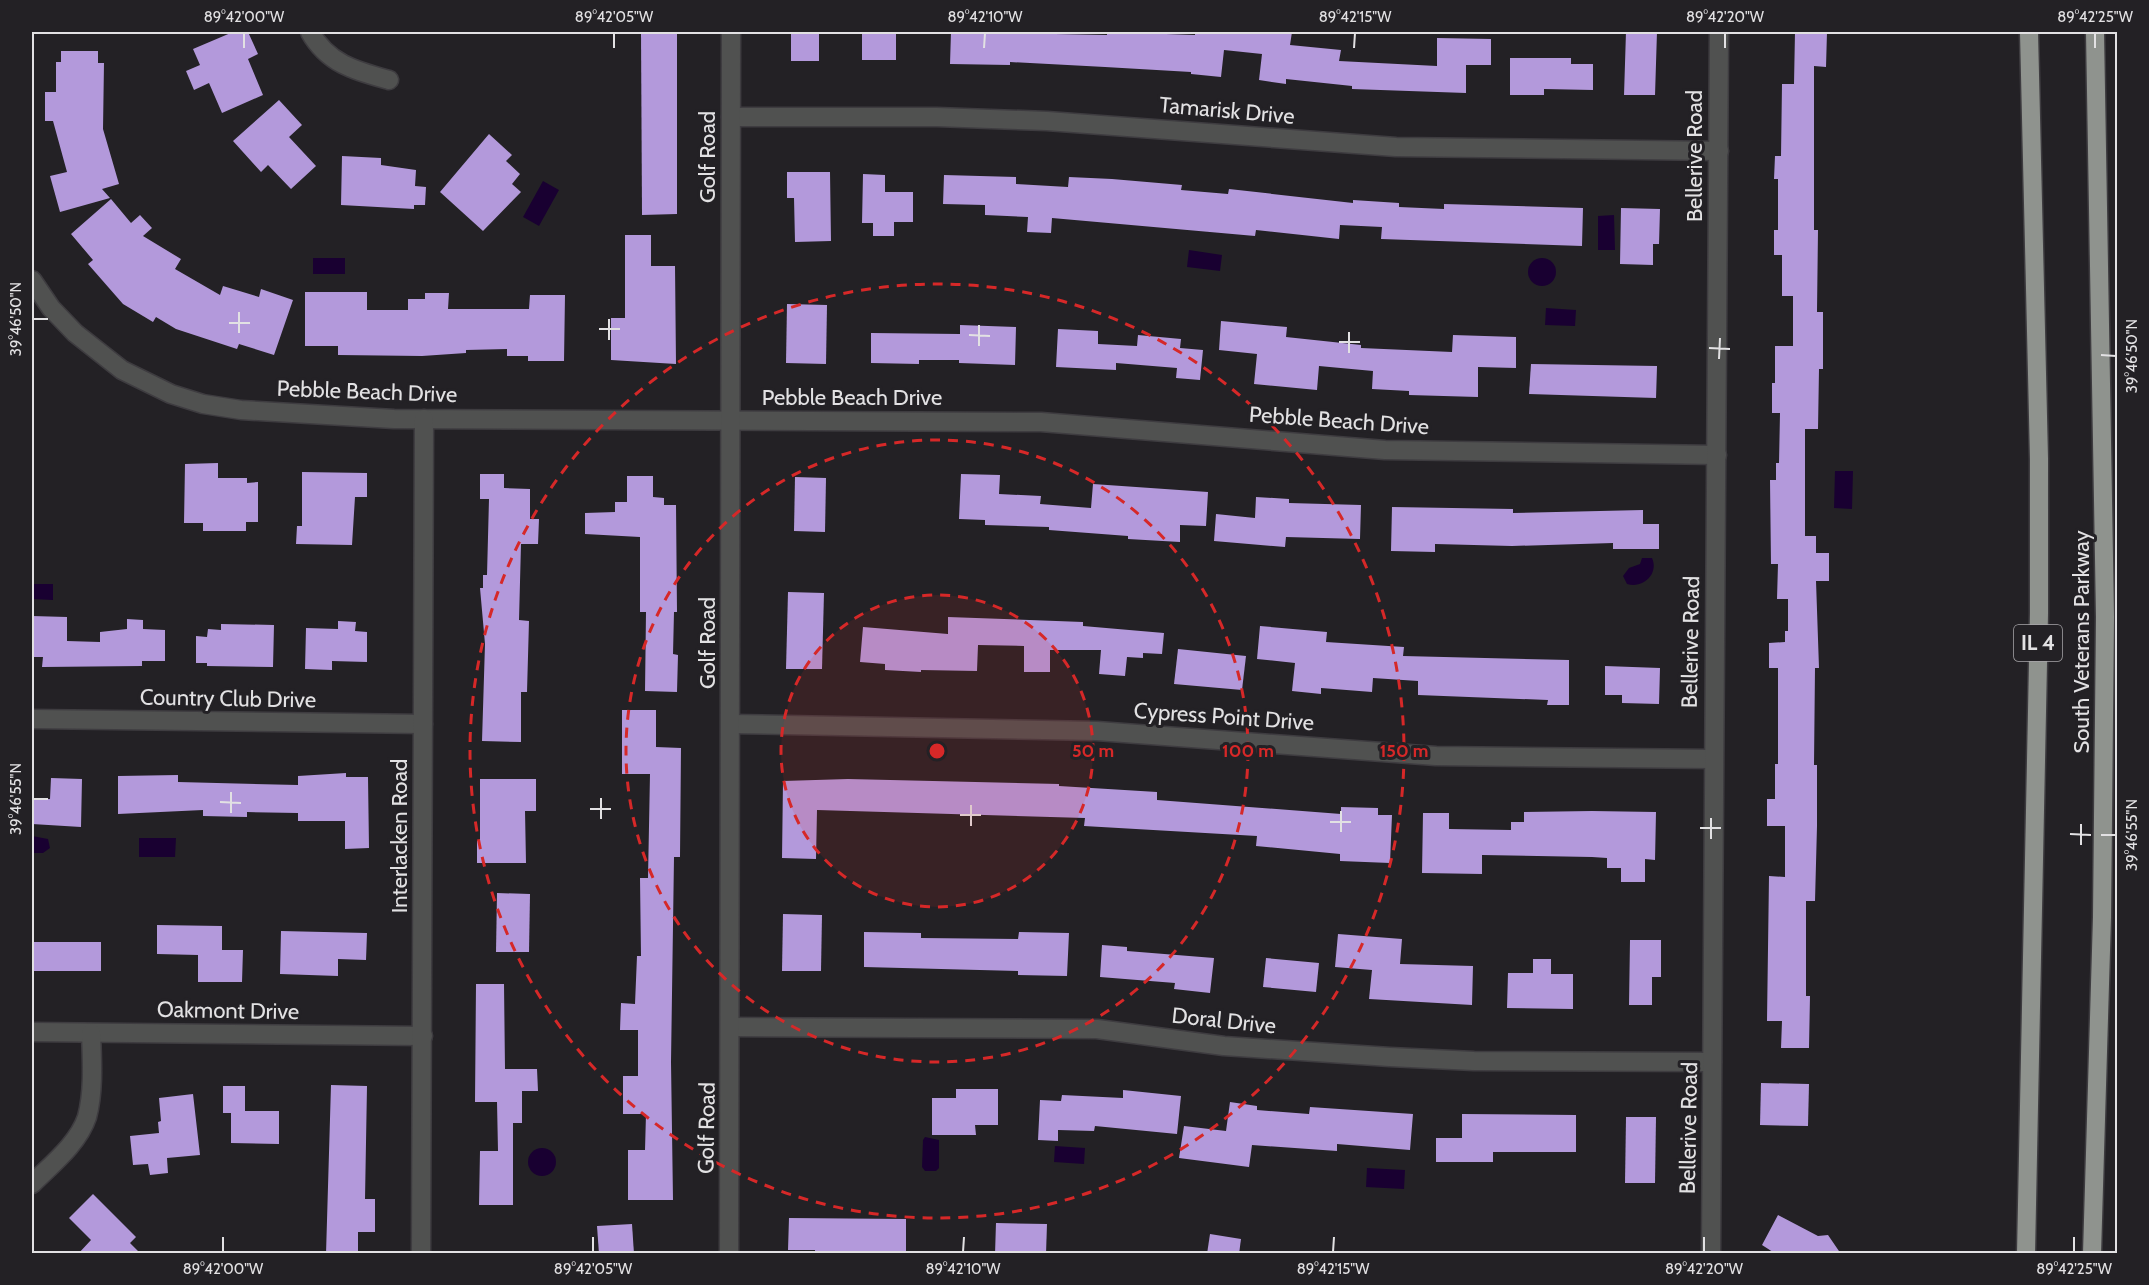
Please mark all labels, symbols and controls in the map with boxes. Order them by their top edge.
text: 89°42'00"W [204,8,285,26]
text: 89°42'05"W [575,8,654,26]
text: 89°42'10"W [947,8,1023,26]
text: 89°42'15"W [1319,8,1392,26]
text: 89°42'20"W [1686,8,1765,26]
text: 89°42'25"W [2057,8,2134,26]
street label: Bellerive Road [1681,90,1708,222]
street label: Tamarisk Drive [1158,91,1296,130]
street label: Golf Road [694,111,721,203]
text: 39°46'50"N [7,282,25,356]
text: 39°46'50"N [2123,319,2141,393]
street label: Pebble Beach Drive [276,375,458,408]
street label: Pebble Beach Drive [762,384,942,411]
street label: Pebble Beach Drive [1248,401,1430,440]
street label: South Veterans Parkway [2068,530,2095,754]
street label: Bellerive Road [1676,576,1705,708]
street label: Golf Road [694,597,721,689]
road number: IL 4 [2014,625,2062,661]
street label: Country Club Drive [140,683,316,714]
street label: Cypress Point Drive [1133,697,1315,736]
text: 50 m [1072,740,1114,762]
text: 100 m [1222,740,1274,762]
text: 150 m [1380,740,1428,762]
centre of rings [927,741,947,761]
street label: Interlacken Road [386,759,413,913]
text: 39°46'55"N [7,763,25,835]
text: 39°46'55"N [2123,799,2141,871]
street label: Oakmont Drive [157,996,299,1025]
street label: Doral Drive [1170,1002,1277,1039]
street label: Bellerive Road [1674,1062,1703,1194]
street label: Golf Road [692,1082,721,1174]
text: 89°42'00"W [183,1260,264,1278]
text: 89°42'05"W [554,1260,633,1278]
text: 89°42'10"W [925,1260,1001,1278]
text: 89°42'15"W [1297,1260,1370,1278]
text: 89°42'20"W [1665,1260,1744,1278]
text: 89°42'25"W [2036,1260,2113,1278]

